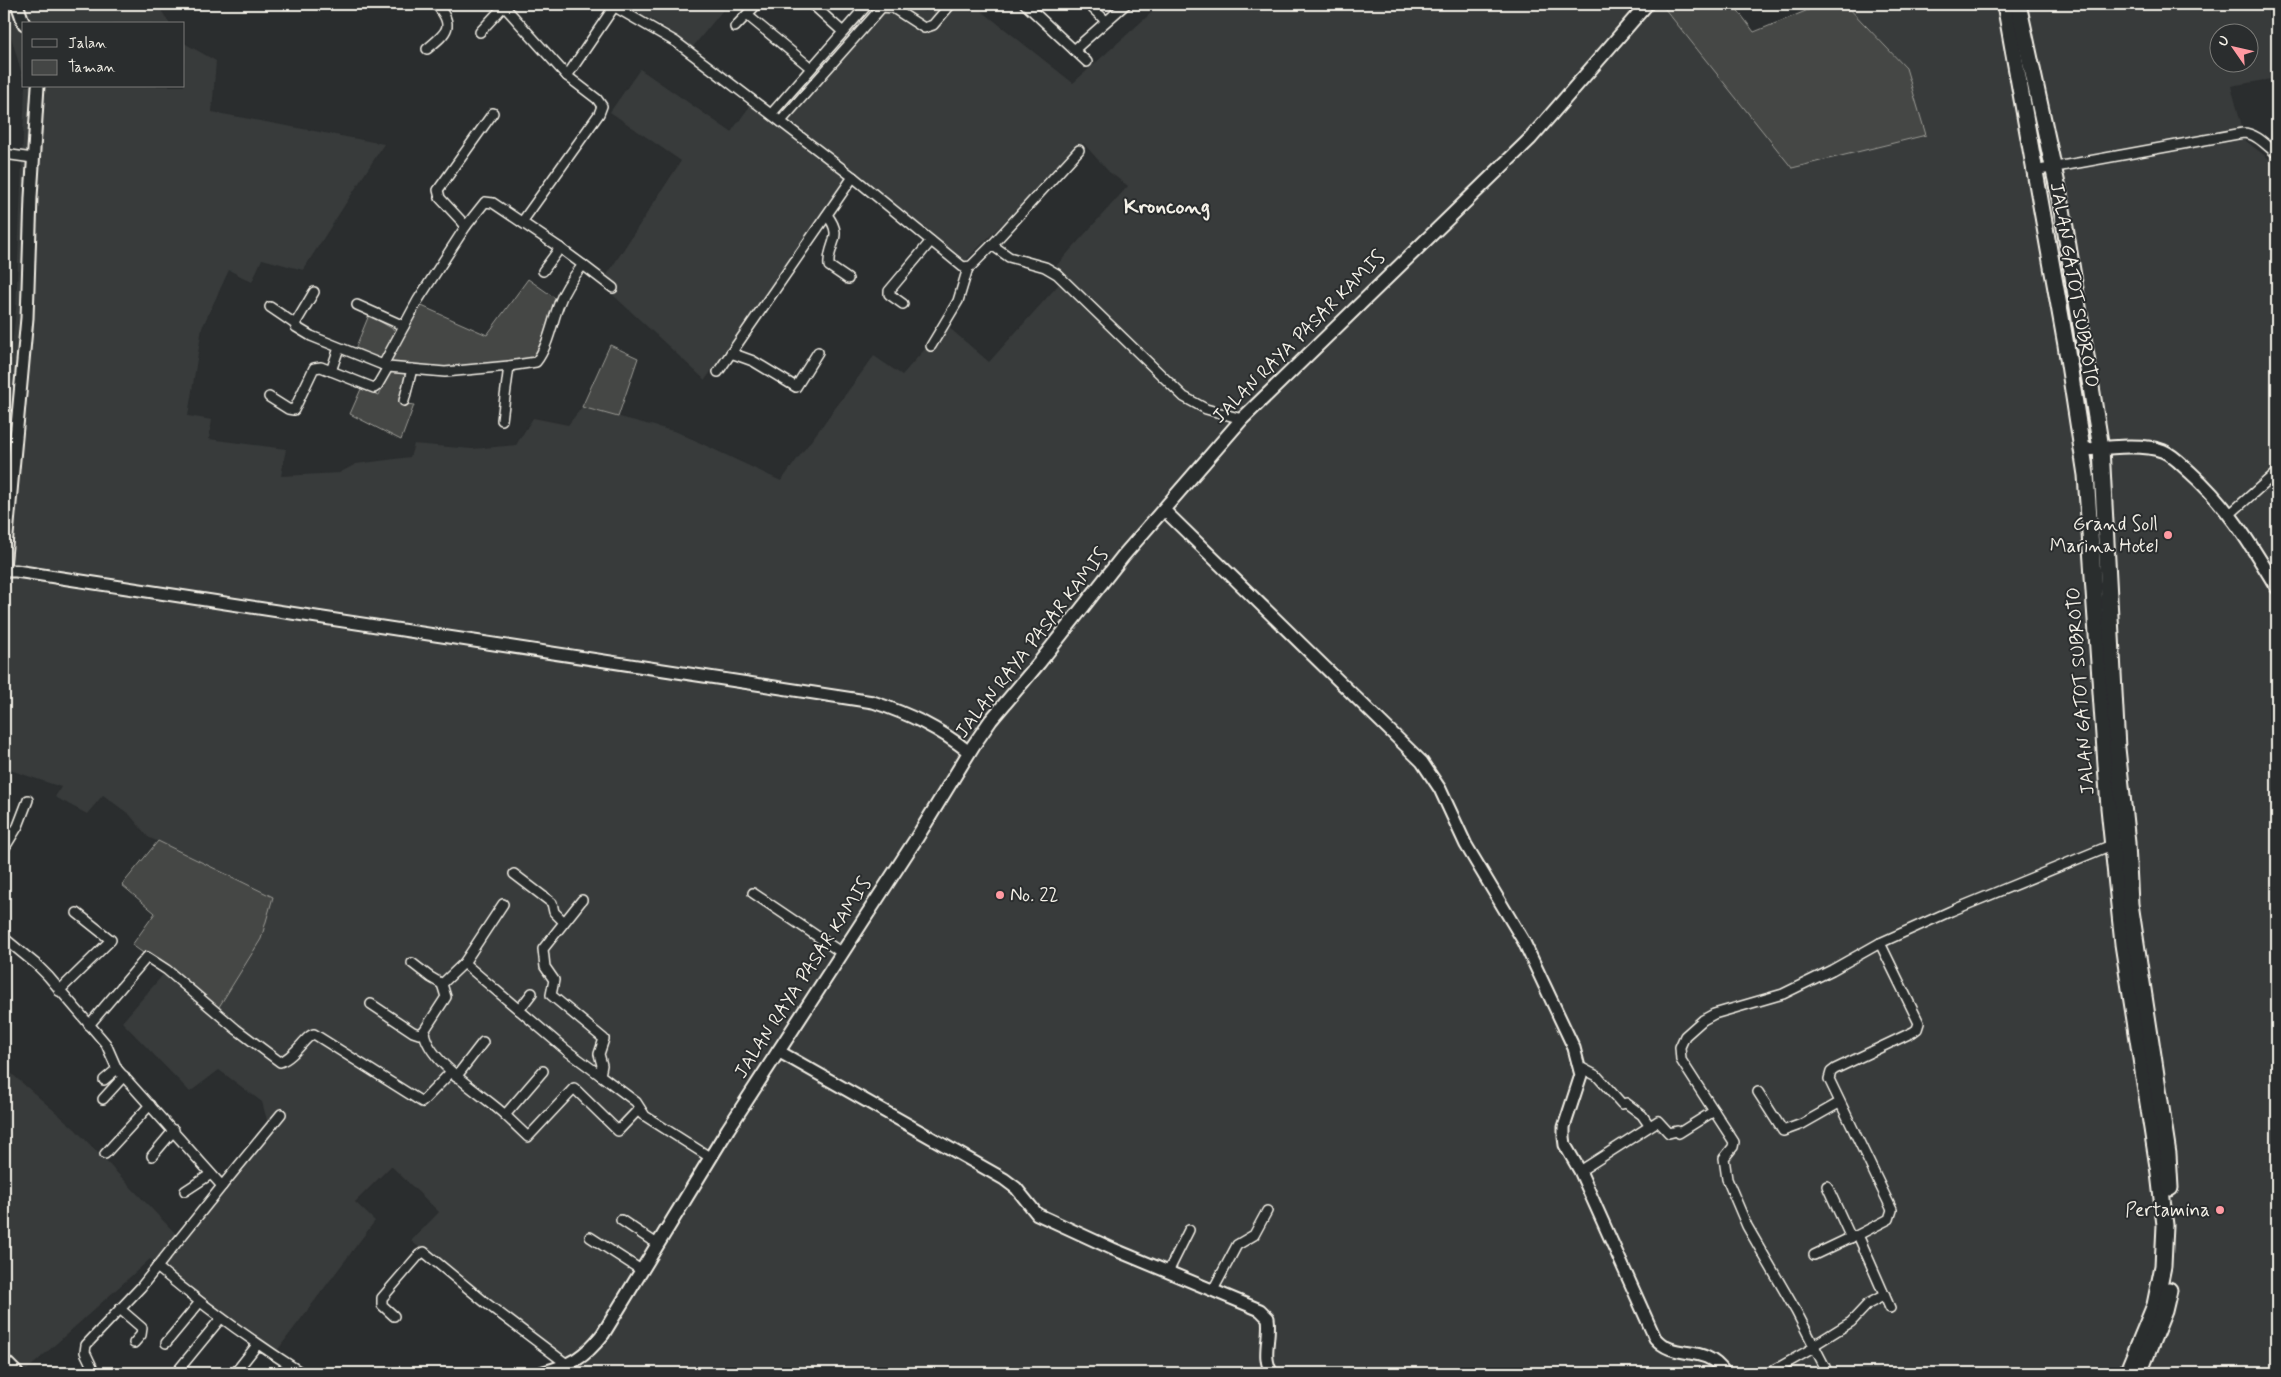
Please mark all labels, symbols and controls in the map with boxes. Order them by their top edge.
legend [22,22,185,88]
north arrow [2208,22,2258,72]
text: U [2214,32,2234,50]
text: Jalan [68,34,107,54]
text: Taman [68,58,116,78]
street label: JALAN GATOT SUBROTO [2044,180,2104,390]
district label: Kroncong [1124,193,1210,221]
street label: JALAN RAYA PASAR KAMIS [1207,245,1391,429]
place label: Grand Soll Marina Hotel [2050,512,2158,559]
marker: Grand Soll Marina Hotel [2162,529,2174,541]
street label: JALAN RAYA PASAR KAMIS [950,543,1114,743]
street label: JALAN GATOT SUBROTO [2061,586,2101,796]
street label: JALAN RAYA PASAR KAMIS [729,872,878,1083]
place label: No. 22 [1010,883,1059,908]
marker: No. 22 [994,889,1006,901]
place label: Pertamina [2125,1198,2210,1223]
marker: Pertamina [2214,1204,2226,1216]

